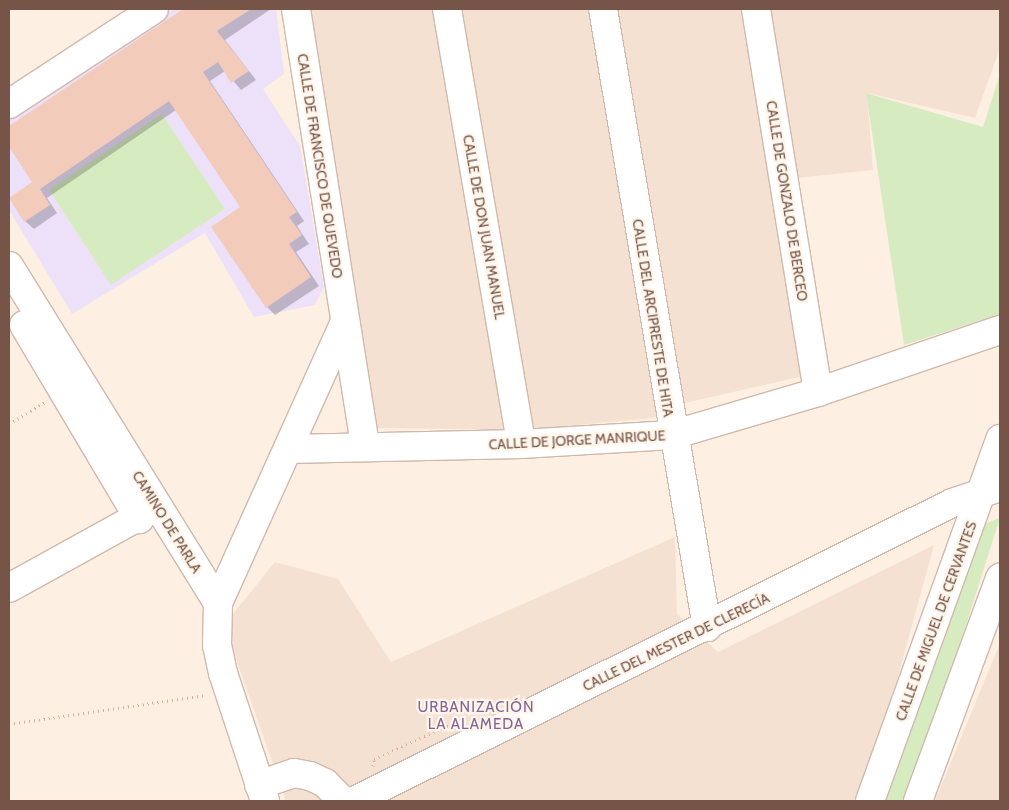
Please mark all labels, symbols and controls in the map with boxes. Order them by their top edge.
street label: CALLE DE FRANCISCO DE QUEVEDO [294,52,346,280]
street label: CALLE DE GONZALO DE BERCEO [763,99,811,303]
street label: CALLE DE DON JUAN MANUEL [459,133,509,321]
street label: CALLE DEL ARCIPRESTE DE HITA [629,218,677,418]
street label: CALLE DE JORGE MANRIQUE [488,427,666,453]
street label: CAMINO DE PARLA [129,468,205,576]
street label: CALLE DE MIGUEL DE CERVANTES [892,519,980,723]
street label: CALLE DEL MESTER DE CLERECÍA [580,589,772,695]
district label: URBANIZACIÓN LA ALAMEDA [416,698,536,733]

